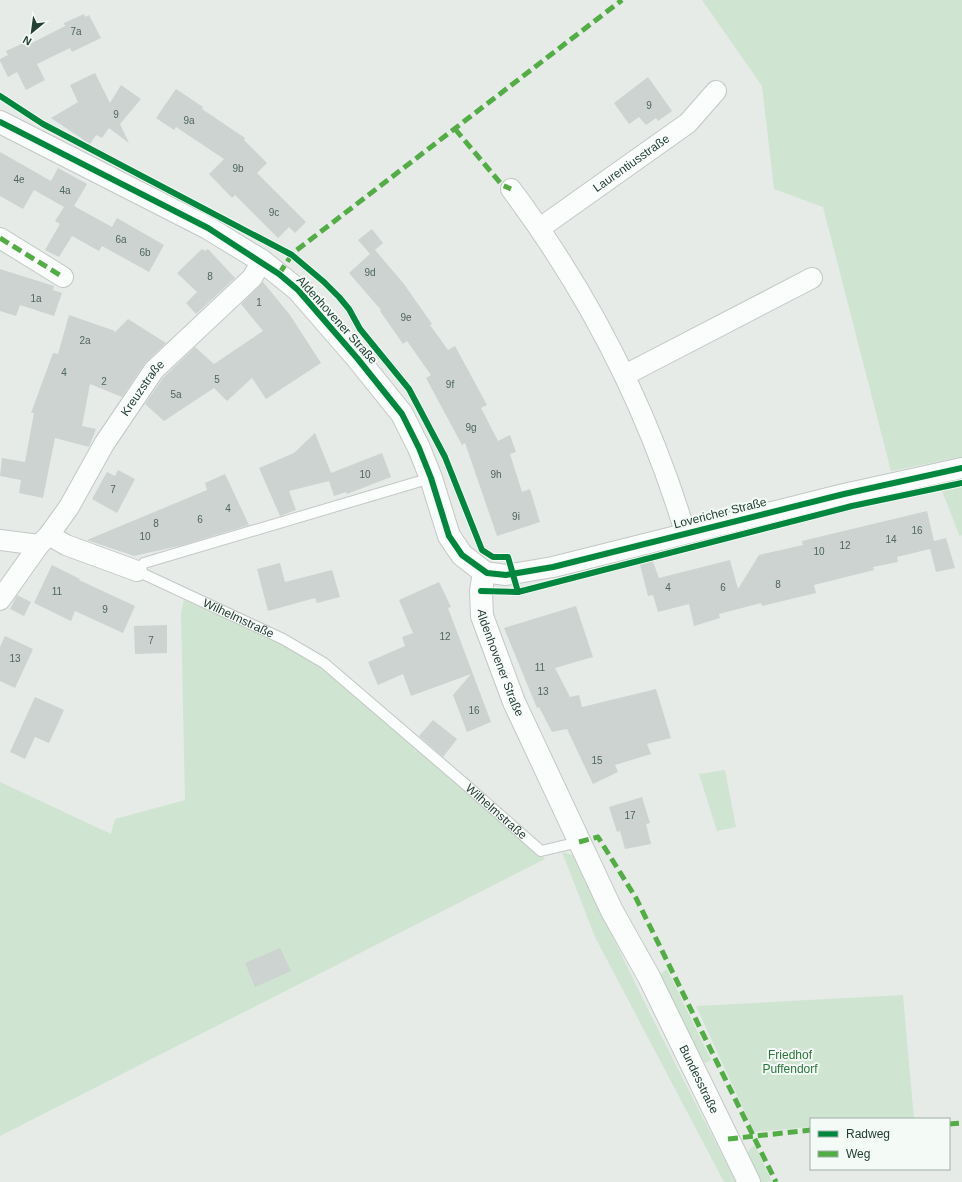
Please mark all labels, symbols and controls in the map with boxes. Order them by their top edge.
north arrow [12,12,52,52]
house number: 7a [70,26,82,37]
text: N [21,34,34,48]
house number: 9 [646,100,652,111]
house number: 9 [113,109,119,120]
house number: 9a [183,115,195,126]
street label: Laurentiusstraße [591,131,672,195]
house number: 9b [232,163,244,174]
house number: 4e [13,174,25,185]
house number: 4a [59,185,71,196]
house number: 9c [269,207,279,218]
house number: 6a [115,234,127,245]
house number: 6b [139,247,151,258]
house number: 9d [364,267,376,278]
house number: 8 [207,271,213,282]
street label: Aldenhovener Straße [294,273,380,367]
house number: 1a [30,293,42,304]
house number: 1 [256,297,262,308]
house number: 9e [400,312,412,323]
house number: 2a [79,335,91,346]
street label: Kreuzstraße [118,357,167,419]
house number: 4 [61,367,67,378]
house number: 5 [214,374,220,385]
house number: 2 [101,376,107,387]
house number: 9f [446,379,454,390]
house number: 5a [170,389,182,400]
house number: 9g [465,422,477,433]
house number: 10 [359,469,371,480]
house number: 9h [490,469,502,480]
house number: 7 [110,484,116,495]
street label: Lovericher Straße [672,495,768,531]
house number: 4 [225,503,231,514]
house number: 9i [512,511,520,522]
house number: 6 [197,514,203,525]
house number: 8 [153,518,159,529]
house number: 16 [911,525,923,536]
house number: 10 [139,531,151,542]
house number: 14 [885,534,897,545]
house number: 12 [839,540,851,551]
house number: 10 [813,546,825,557]
house number: 8 [775,579,781,590]
house number: 4 [665,582,671,593]
house number: 6 [720,582,726,593]
house number: 11 [52,586,63,597]
street label: Wilhelmstraße [201,596,277,641]
house number: 9 [102,604,108,615]
street label: Aldenhovener Straße [475,609,527,719]
house number: 12 [439,631,451,642]
house number: 7 [148,635,154,646]
house number: 13 [9,653,21,664]
house number: 11 [535,662,546,673]
house number: 13 [537,686,549,697]
house number: 16 [468,705,480,716]
house number: 15 [591,755,603,766]
street label: Wilhelmstraße [463,781,530,842]
house number: 17 [624,810,636,821]
street label: Bundesstraße [676,1043,722,1116]
park label: Friedhof Puffendorf [762,1048,818,1076]
legend [810,1118,950,1170]
text: Radweg [846,1127,890,1141]
text: Weg [846,1147,870,1161]

